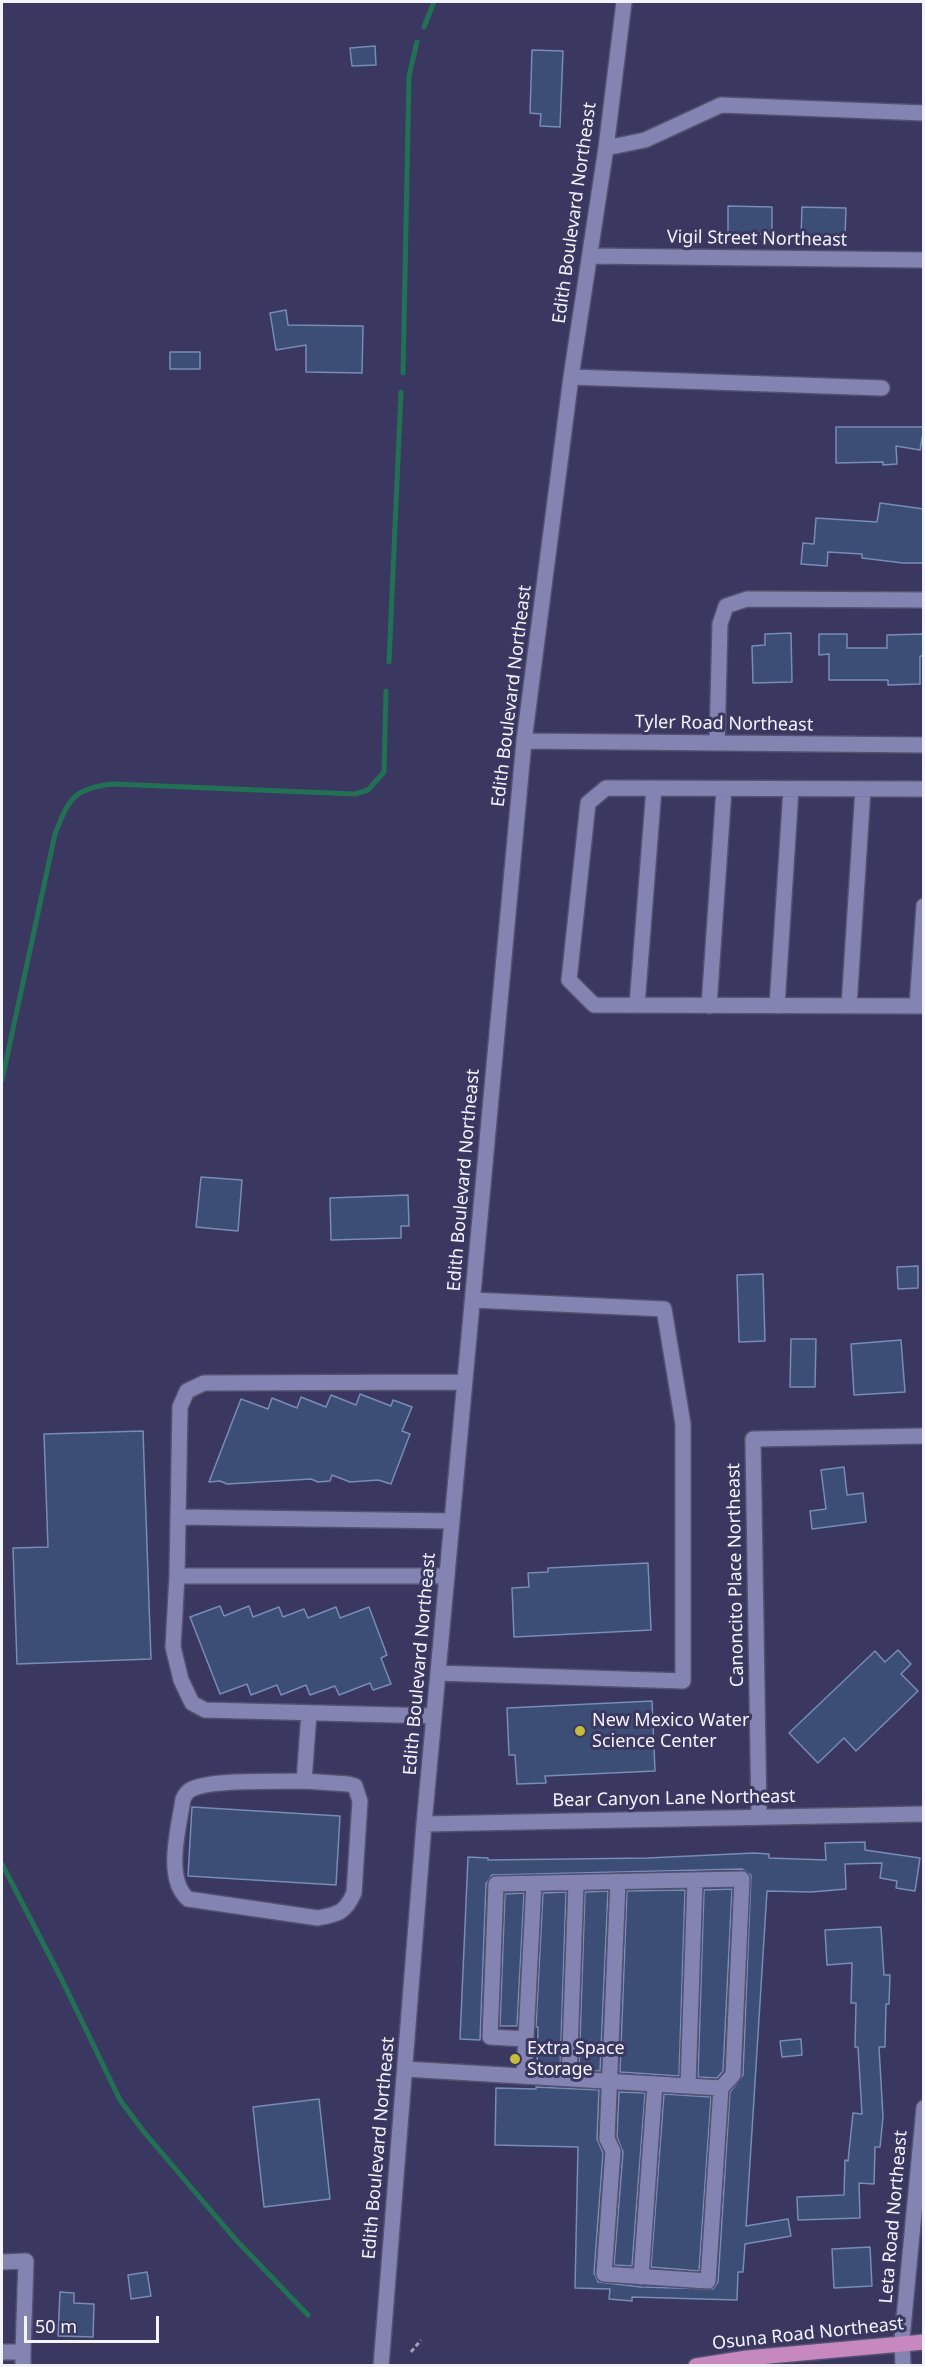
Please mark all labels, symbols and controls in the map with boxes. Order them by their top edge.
street label: Edith Boulevard Northeast [549,101,601,325]
street label: Vigil Street Northeast [667,227,847,251]
street label: Edith Boulevard Northeast [488,584,536,808]
street label: Tyler Road Northeast [634,712,814,736]
street label: Edith Boulevard Northeast [444,1068,484,1292]
street label: Canoncito Place Northeast [723,1463,749,1687]
street label: Edith Boulevard Northeast [400,1552,440,1776]
place label: New Mexico Water Science Center [592,1710,749,1752]
marker: New Mexico Water Science Center [573,1724,587,1738]
street label: Bear Canyon Lane Northeast [552,1786,796,1812]
street label: Edith Boulevard Northeast [359,2036,399,2260]
place label: Extra Space Storage [527,2038,625,2080]
marker: Extra Space Storage [508,2052,522,2066]
street label: Leta Road Northeast [876,2129,912,2305]
scale bar [27,2304,162,2342]
street label: Osuna Road Northeast [711,2313,905,2355]
text: 50 m [35,2314,77,2338]

